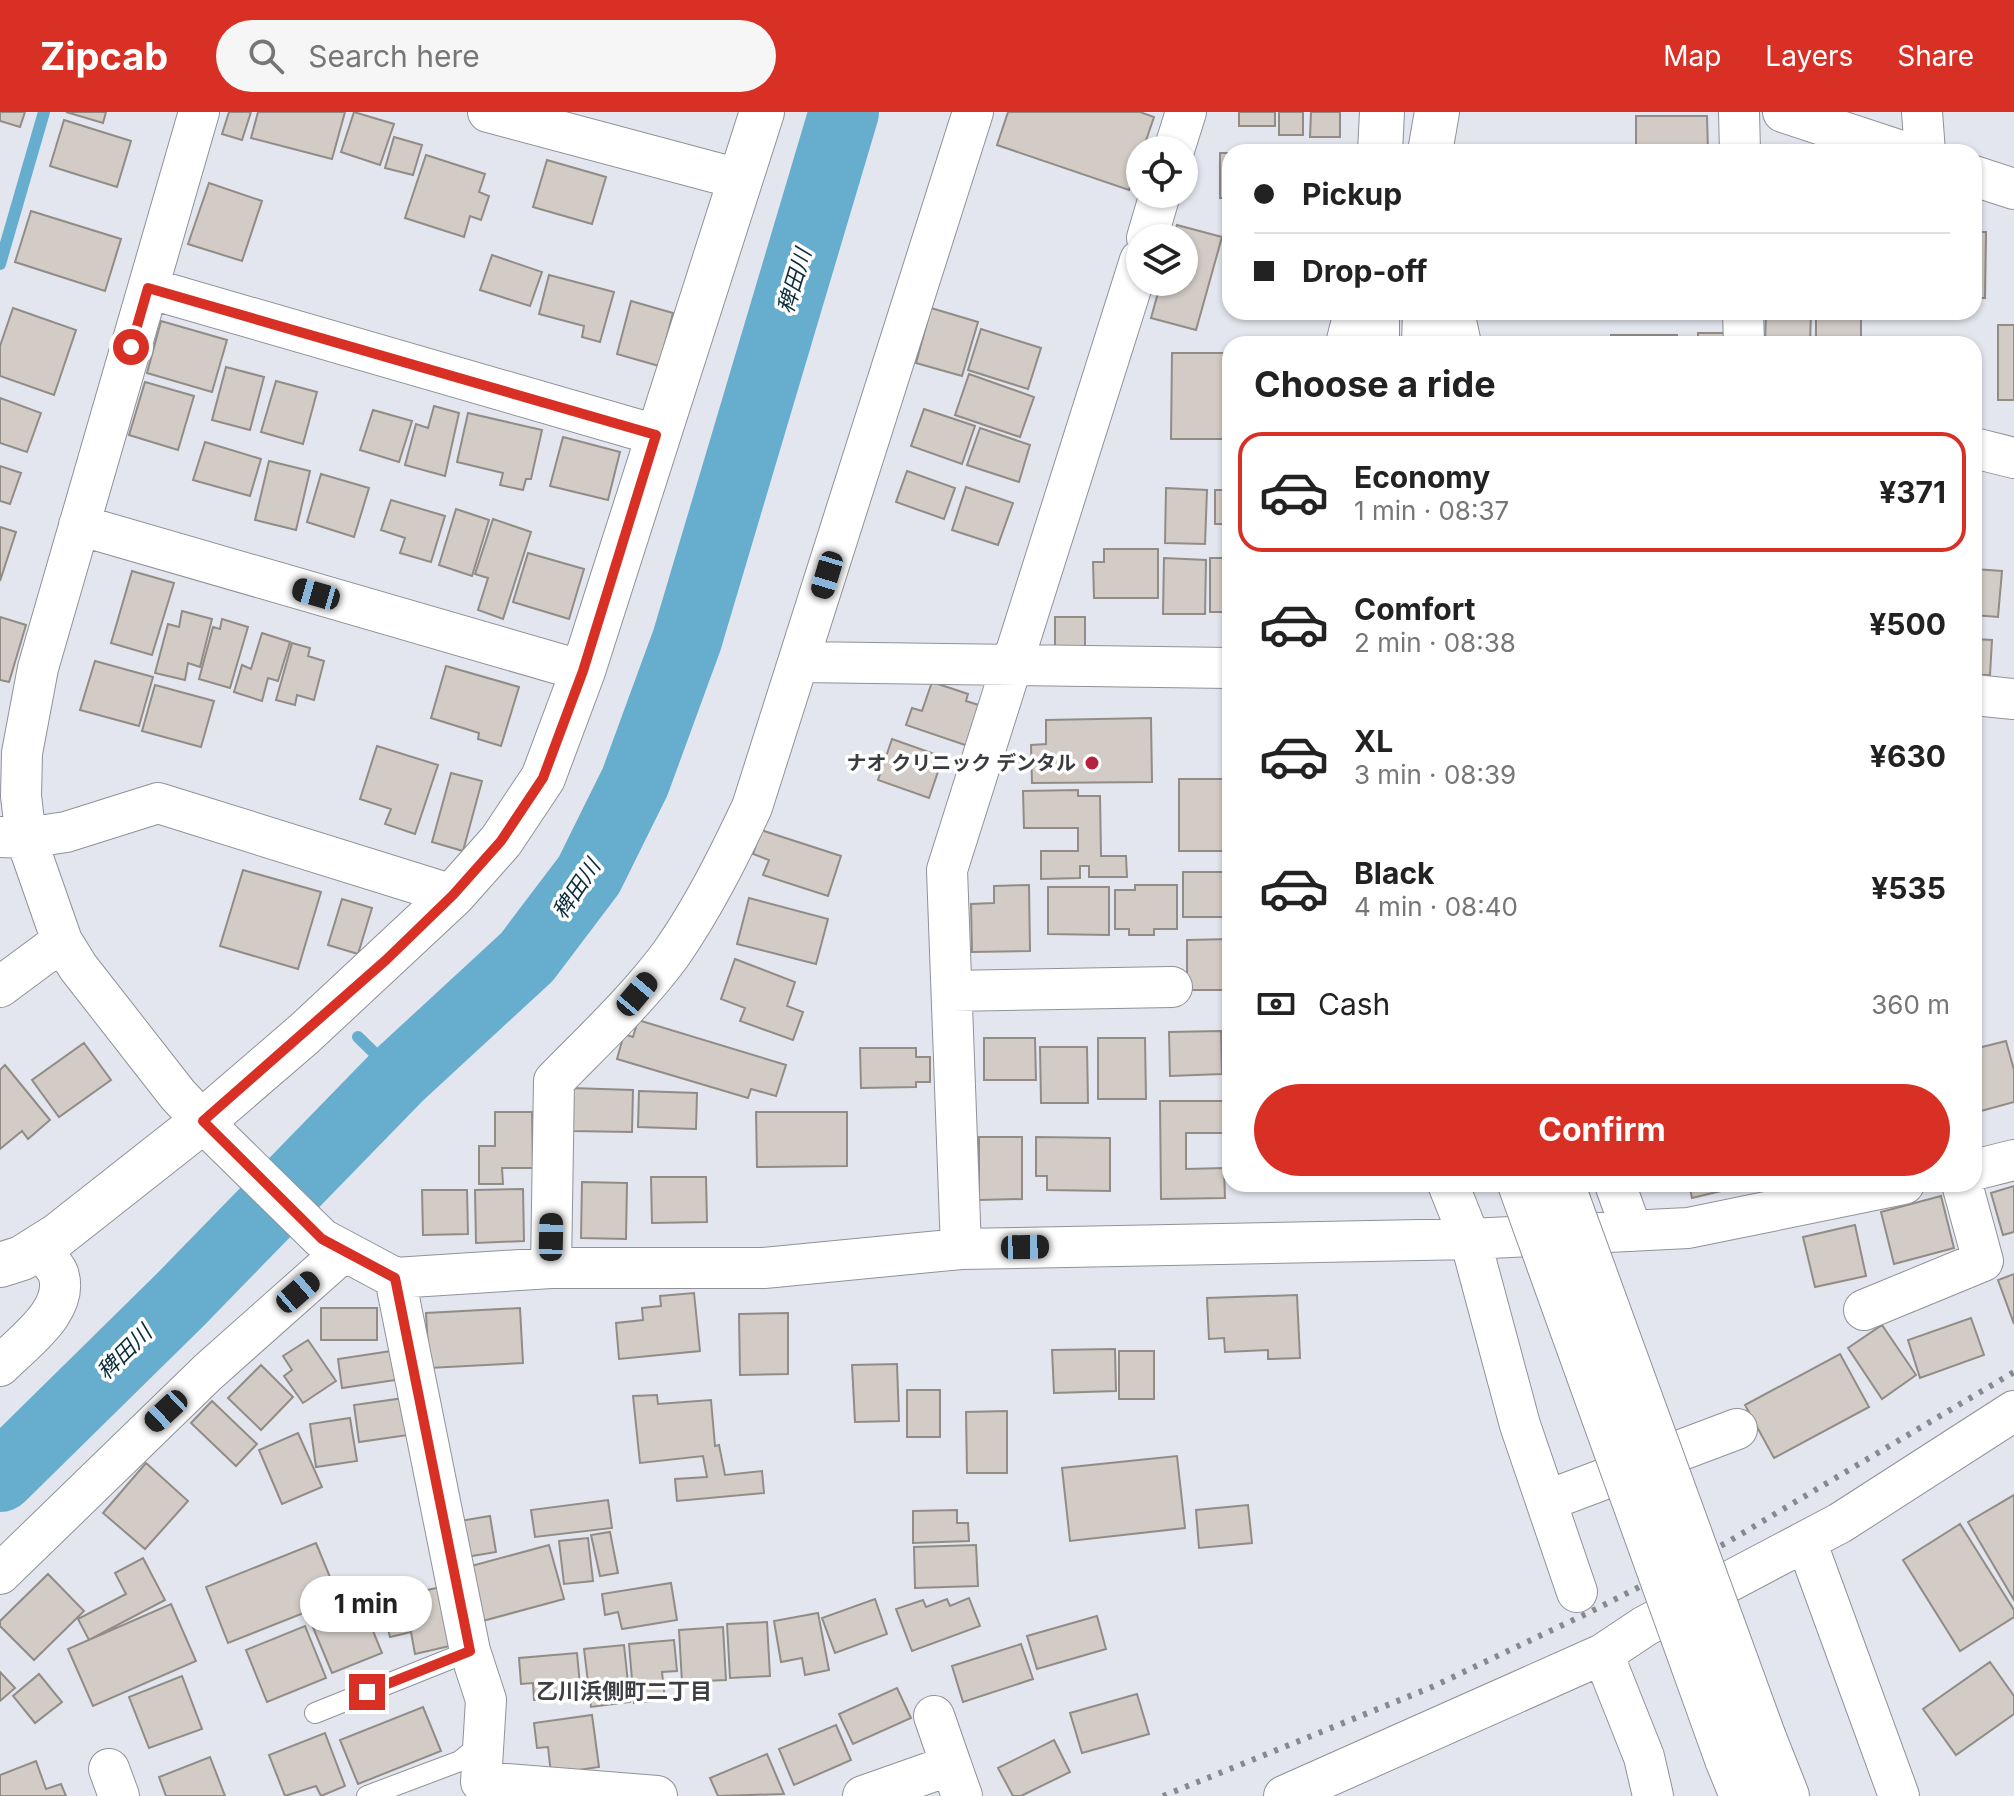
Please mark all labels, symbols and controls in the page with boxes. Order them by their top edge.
search box [216,20,776,92]
text: Zipcab [40,33,168,79]
icon: search [244,34,288,78]
text: Search here [308,38,480,74]
text: Map [1663,39,1721,73]
text: Layers [1765,39,1853,73]
text: Share [1897,39,1974,73]
map controls [1126,136,1198,296]
button: locate [1126,136,1198,208]
text: Pickup [1302,176,1402,212]
button: layers [1126,224,1198,296]
water label: 稗田川 [772,244,817,316]
text: Drop-off [1302,253,1428,289]
route start [113,329,149,365]
text: Choose a ride [1254,362,1496,406]
icon: car [1258,456,1330,528]
text: Economy [1354,459,1490,495]
text: ¥371 [1879,474,1946,510]
text: 1 min · 08:37 [1354,495,1509,526]
car [809,549,845,601]
car [290,576,342,612]
icon: car [1258,588,1330,660]
text: Comfort [1354,591,1475,627]
text: ¥500 [1869,606,1946,642]
text: 2 min · 08:38 [1354,627,1516,658]
icon: car [1258,720,1330,792]
text: XL [1354,723,1393,759]
text: ¥630 [1870,738,1946,774]
place label: ナオ クリニック デンタル [847,751,1076,775]
marker: ナオ クリニック デンタル [1083,754,1101,772]
text: 3 min · 08:39 [1354,759,1516,790]
icon: car [1258,852,1330,924]
water label: 稗田川 [547,853,606,924]
text: Black [1354,855,1434,891]
text: ¥535 [1871,870,1946,906]
text: 4 min · 08:40 [1354,891,1518,922]
car [612,968,662,1020]
icon: cash [1254,982,1298,1026]
text: Cash [1318,986,1390,1022]
text: 360 m [1871,989,1950,1020]
button: Confirm [1254,1084,1950,1176]
car [539,1213,563,1261]
car [1001,1235,1049,1259]
car [272,1267,324,1317]
water label: 稗田川 [91,1318,158,1385]
car [140,1386,192,1436]
callout: 1 min [301,1576,433,1632]
text: 1 min [334,1588,398,1619]
route end [349,1674,385,1710]
district label: 乙川浜側町二丁目 [536,1678,712,1704]

